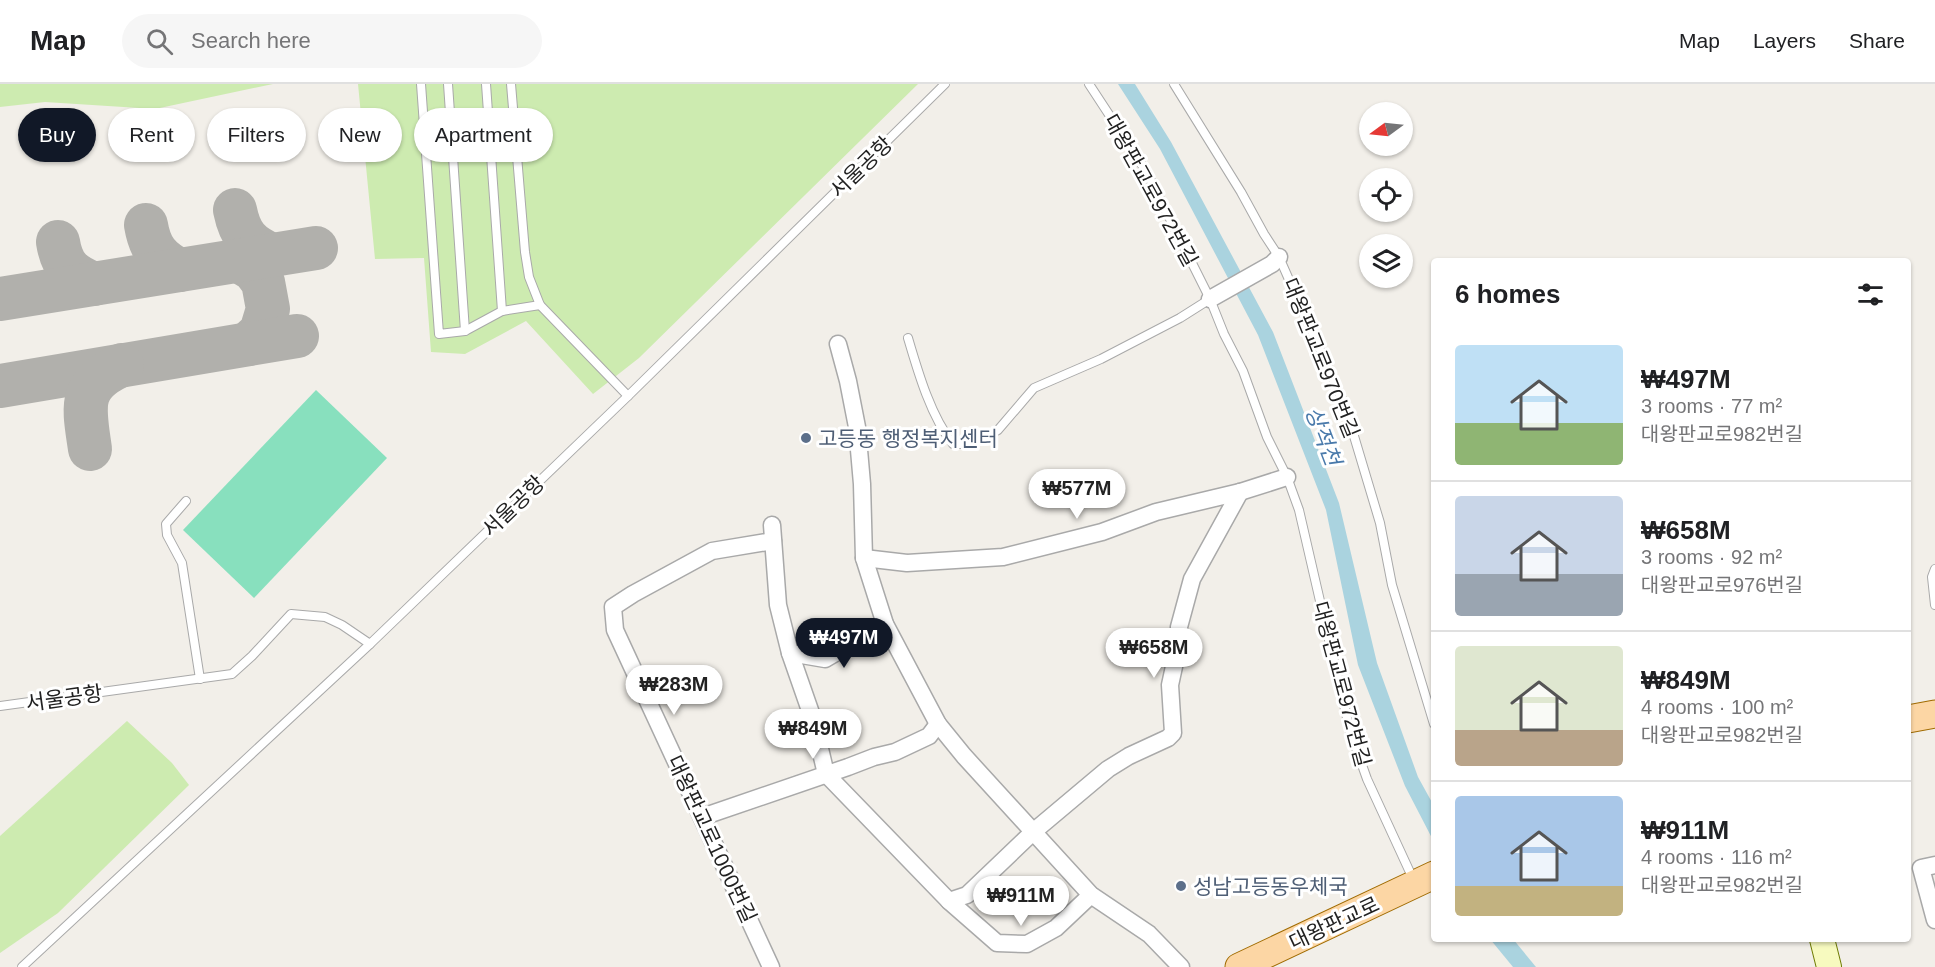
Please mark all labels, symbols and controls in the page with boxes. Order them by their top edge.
search box [122,14,542,68]
text: Map [30,25,86,56]
icon: search [143,25,176,58]
text: Search here [191,28,311,53]
text: Map [1679,29,1720,52]
text: Layers [1753,29,1816,52]
text: Share [1849,29,1905,52]
north arrow [1359,102,1413,156]
map controls [1359,102,1413,288]
chip: Buy [18,108,96,162]
chip: Rent [108,108,195,162]
chip: Filters [207,108,306,162]
chip: New [318,108,402,162]
chip: Apartment [414,108,553,162]
street label: 대왕판교로972번길 [1100,110,1202,270]
street label: 서울공항 [825,132,897,202]
button: locate [1359,168,1413,222]
button: layers [1359,234,1413,288]
street label: 대왕판교로970번길 [1278,275,1364,441]
icon: filters [1854,278,1887,311]
text: 6 homes [1455,279,1561,309]
text: ₩497M [1641,364,1731,394]
icon: home [1503,369,1575,441]
text: 3 rooms · 77 m² [1641,395,1782,417]
water label: 상적천 [1300,403,1347,471]
text: 대왕판교로982번길 [1641,423,1803,445]
place label: 고등동 행정복지센터 [818,427,998,450]
marker: 고등동 행정복지센터 [799,431,813,445]
pin: ₩577M [1035,469,1119,520]
street label: 서울공항 [477,471,549,541]
text: ₩577M [1043,477,1111,499]
text: ₩658M [1641,515,1731,545]
icon: home [1503,520,1575,592]
text: 3 rooms · 92 m² [1641,546,1782,568]
text: 대왕판교로976번길 [1641,574,1803,596]
street label: 대왕판교로972번길 [1309,599,1375,769]
pin: ₩497M [802,618,886,669]
text: ₩497M [810,626,878,648]
pin: ₩658M [1112,628,1196,679]
text: ₩658M [1120,636,1188,658]
pin: ₩283M [632,665,716,716]
text: ₩849M [1641,665,1731,695]
icon: home [1503,670,1575,742]
text: ₩283M [640,673,708,695]
street label: 서울공항 [24,681,104,715]
text: 4 rooms · 100 m² [1641,696,1793,718]
pin: ₩849M [771,709,855,760]
text: ₩849M [779,717,847,739]
text: 대왕판교로982번길 [1641,724,1803,746]
street label: 대왕판교로1000번길 [663,752,761,926]
text: ₩911M [1641,815,1729,845]
icon: home [1503,820,1575,892]
text: 4 rooms · 116 m² [1641,846,1792,868]
text: 대왕판교로982번길 [1641,874,1803,896]
place label: 성남고등동우체국 [1193,875,1348,898]
pin: ₩911M [979,876,1063,927]
marker: 성남고등동우체국 [1174,879,1188,893]
text: ₩911M [987,884,1055,906]
street label: 대왕판교로 [1285,892,1383,954]

